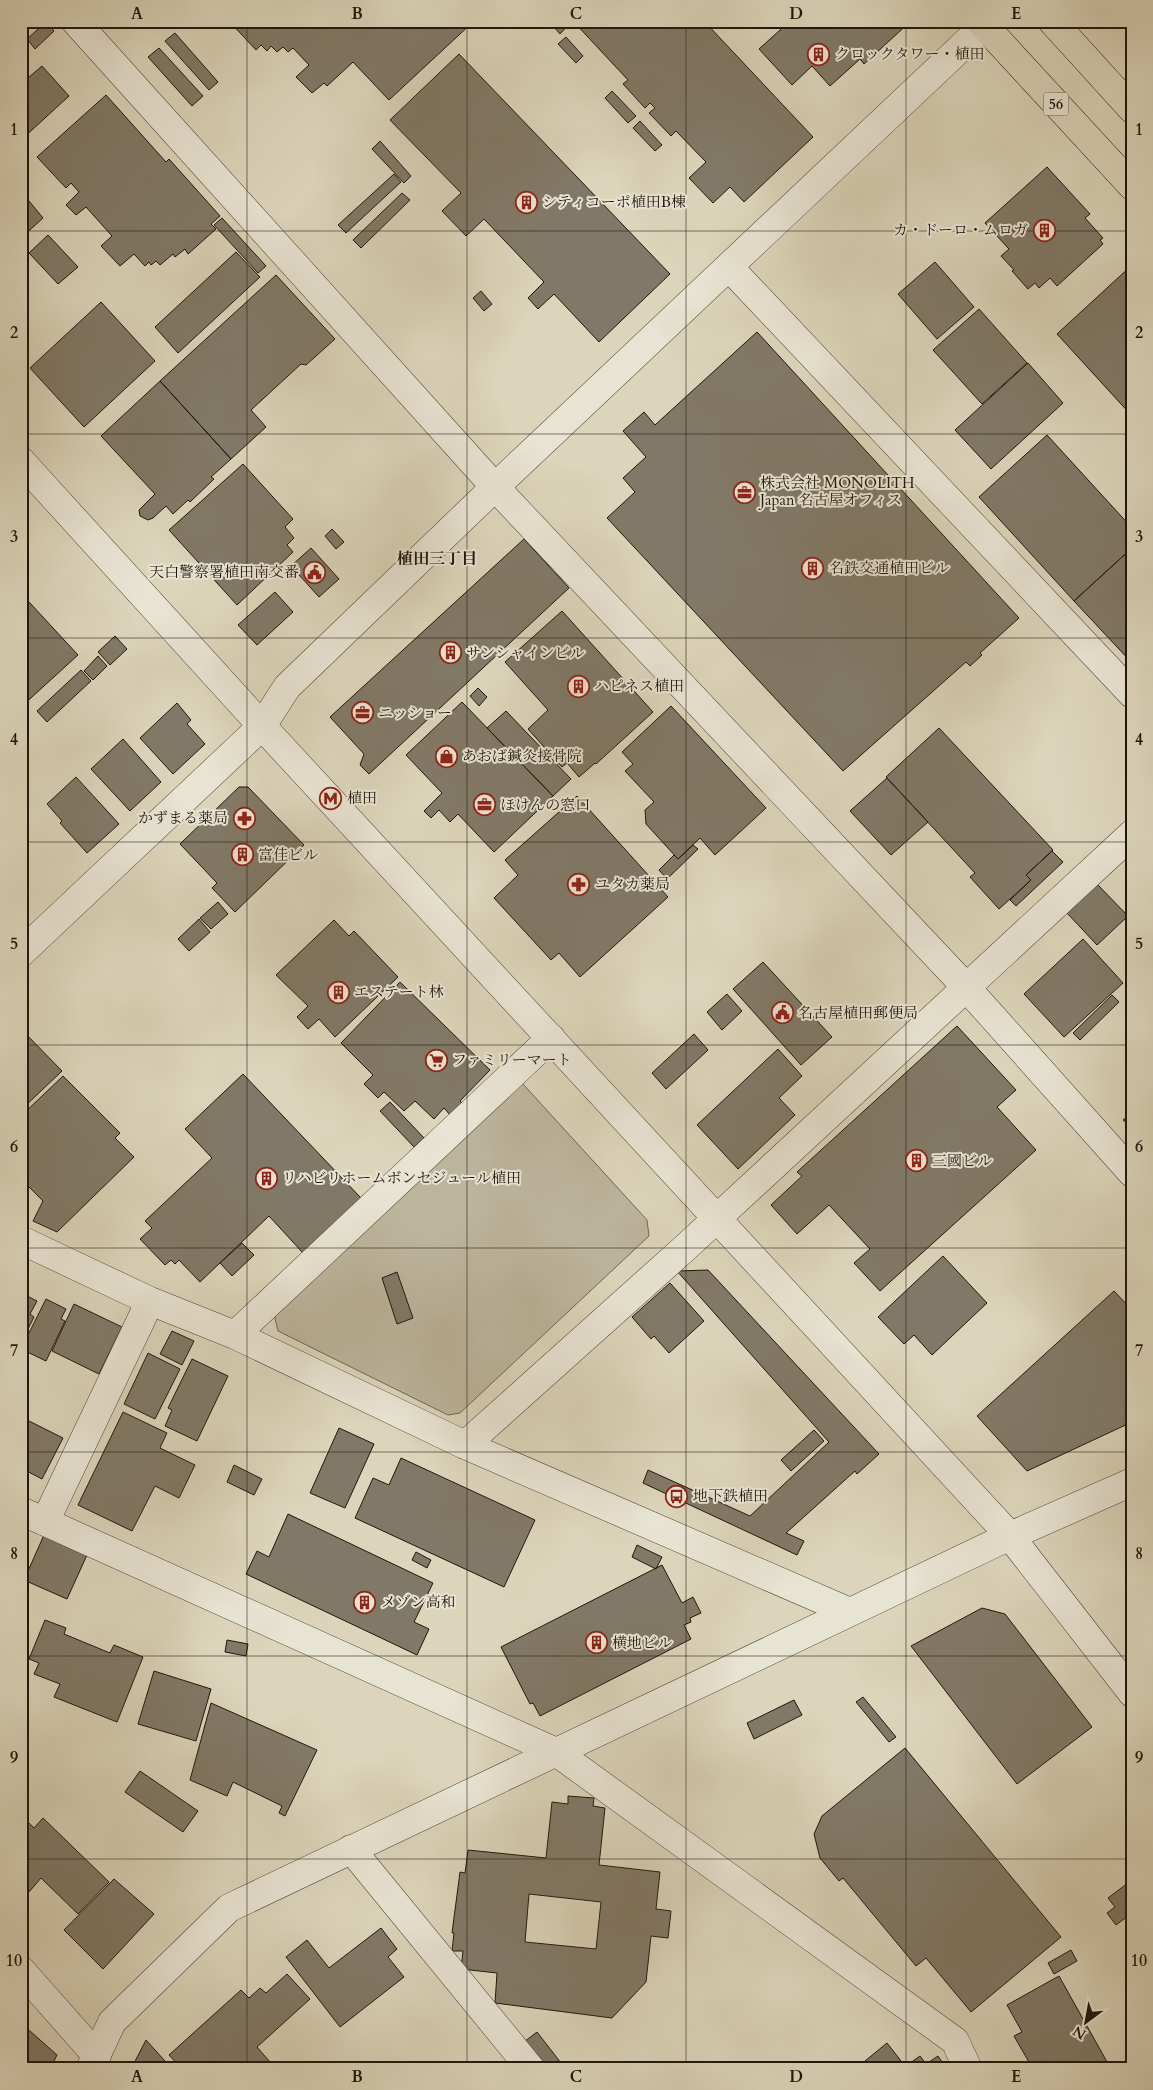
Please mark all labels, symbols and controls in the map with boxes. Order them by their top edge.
text: A [131,3,143,25]
text: B [351,3,363,25]
text: C [570,3,582,25]
text: D [789,3,803,25]
text: E [1011,3,1021,25]
building icon: クロックタワー・植田 [807,42,831,66]
place label: クロックタワー・植田 [835,44,984,64]
road number: 56 [1044,92,1068,116]
text: 1 [10,119,18,141]
text: 1 [1135,119,1143,141]
building icon: シティコーポ植田B棟 [514,190,538,214]
place label: シティコーポ植田B棟 [542,192,686,212]
building icon: カ・ドーロ・ムロガ [1032,218,1056,242]
place label: カ・ドーロ・ムロガ [893,220,1028,240]
text: 2 [10,322,18,344]
text: 2 [1135,322,1143,344]
place label: 株式会社 MONOLITH Japan 名古屋オフィス [758,473,915,510]
office icon: 株式会社 MONOLITH Japan 名古屋オフィス [732,480,756,504]
text: 3 [10,526,18,548]
text: 3 [1135,526,1143,548]
district label: 植田三丁目 [397,548,477,570]
building icon: 名鉄交通植田ビル [801,556,825,580]
place label: 名鉄交通植田ビル [829,558,949,578]
public building icon: 天白警察署植田南交番 [303,560,327,584]
place label: 天白警察署植田南交番 [149,562,299,582]
building icon: サンシャインビル [438,641,462,665]
place label: サンシャインビル [466,643,585,663]
building icon: ハピネス植田 [566,674,590,698]
place label: ハピネス植田 [594,676,684,696]
office icon: ニッショー [350,701,374,725]
place label: ニッショー [378,703,452,723]
text: 4 [10,729,18,751]
text: 4 [1135,729,1143,751]
shop icon: あおば鍼灸接骨院 [434,744,458,768]
place label: あおば鍼灸接骨院 [462,746,582,766]
metro station icon: 植田 [319,786,343,810]
place label: 植田 [347,788,377,808]
office icon: ほけんの窓口 [472,793,496,817]
place label: ほけんの窓口 [500,795,590,815]
pharmacy icon: かずまる薬局 [232,806,256,830]
place label: かずまる薬局 [138,808,228,828]
building icon: 富佳ビル [230,843,254,867]
place label: 富佳ビル [258,845,318,865]
pharmacy icon: ユタカ薬局 [567,872,591,896]
place label: ユタカ薬局 [595,874,670,894]
text: 5 [10,933,18,955]
text: 5 [1135,933,1143,955]
building icon: エステート林 [326,980,350,1004]
place label: エステート林 [354,982,444,1002]
public building icon: 名古屋植田郵便局 [770,1001,794,1025]
place label: 名古屋植田郵便局 [798,1003,918,1023]
supermarket icon: ファミリーマート [424,1048,448,1072]
place label: ファミリーマート [452,1050,572,1070]
text: 6 [10,1136,18,1158]
text: 6 [1135,1136,1143,1158]
building icon: 三國ビル [904,1149,928,1173]
place label: 三國ビル [932,1151,992,1171]
building icon: リハビリホームボンセジュール植田 [254,1166,278,1190]
place label: リハビリホームボンセジュール植田 [282,1168,521,1188]
text: 7 [10,1340,18,1362]
text: 7 [1135,1340,1143,1362]
bus stop icon: 地下鉄植田 [665,1484,689,1508]
place label: 地下鉄植田 [693,1486,768,1506]
text: 8 [10,1543,18,1565]
text: 8 [1135,1543,1143,1565]
building icon: メゾン高和 [353,1590,377,1614]
place label: メゾン高和 [381,1592,456,1612]
building icon: 横地ビル [584,1631,608,1655]
place label: 横地ビル [612,1633,672,1653]
text: 9 [10,1747,18,1769]
text: 9 [1135,1747,1143,1769]
text: 10 [6,1950,22,1972]
text: 10 [1131,1950,1147,1972]
north arrow [1060,1998,1110,2048]
text: N [1069,2021,1090,2044]
text: A [131,2066,143,2088]
text: B [351,2066,363,2088]
text: C [570,2066,582,2088]
text: D [789,2066,803,2088]
text: E [1011,2066,1021,2088]

